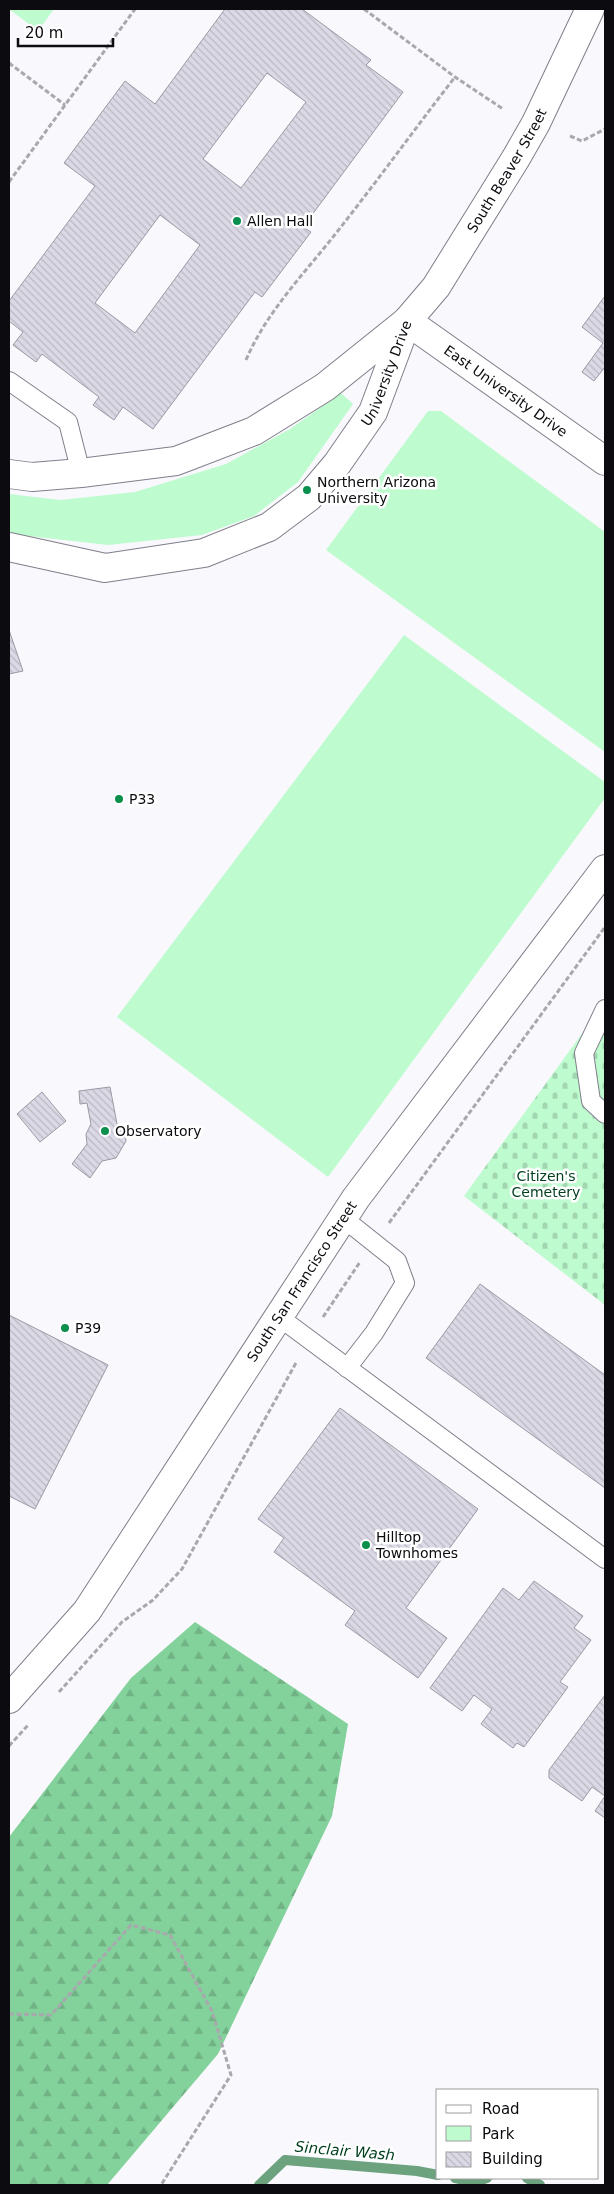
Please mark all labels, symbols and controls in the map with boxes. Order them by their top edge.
scale bar [18,15,112,47]
text: 20 m [25,24,63,42]
street label: South Beaver Street [464,105,550,236]
place label: Allen Hall [247,213,313,229]
marker: Allen Hall [231,215,243,227]
street label: University Drive [358,318,415,429]
street label: East University Drive [441,342,571,440]
place label: Northern Arizona University [317,474,436,506]
marker: Northern Arizona University [301,484,313,496]
place label: P33 [129,791,155,807]
marker: P33 [113,793,125,805]
place label: Observatory [115,1123,202,1139]
marker: Observatory [99,1125,111,1137]
park label: Citizen's Cemetery [512,1168,580,1200]
street label: South San Francisco Street [244,1198,360,1365]
place label: P39 [75,1320,101,1336]
marker: P39 [59,1322,71,1334]
place label: Hilltop Townhomes [375,1529,458,1561]
marker: Hilltop Townhomes [360,1539,372,1551]
legend [436,2089,599,2179]
text: Road [482,2100,520,2118]
text: Park [482,2125,515,2143]
water label: Sinclair Wash [294,2138,396,2164]
text: Building [482,2150,543,2168]

